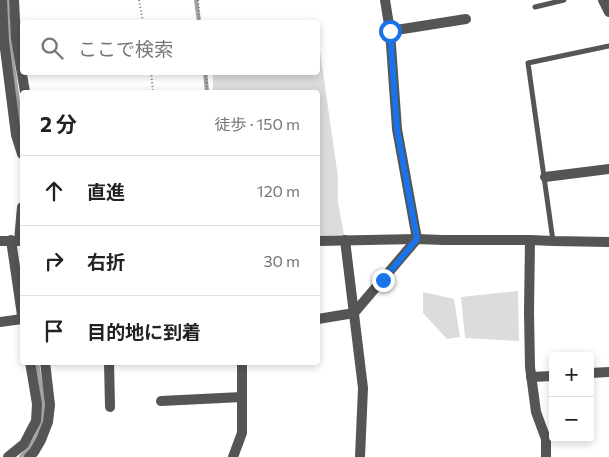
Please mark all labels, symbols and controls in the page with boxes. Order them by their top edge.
search box [20,20,320,75]
route start [379,20,402,43]
icon: search [38,34,66,62]
text: ここで検索 [78,37,173,60]
text: 2 分 [40,111,77,136]
text: 徒歩 · 150 m [215,114,300,133]
icon: ahead [40,177,68,205]
text: 直進 [87,180,125,203]
text: 120 m [257,181,300,200]
icon: right [40,247,68,275]
text: 右折 [87,250,125,273]
text: 30 m [263,251,300,270]
route end [372,269,395,292]
icon: arrive [40,317,68,345]
text: 目的地に到着 [87,320,201,343]
map controls [549,352,594,442]
button: + [549,352,594,397]
button: − [549,397,594,442]

